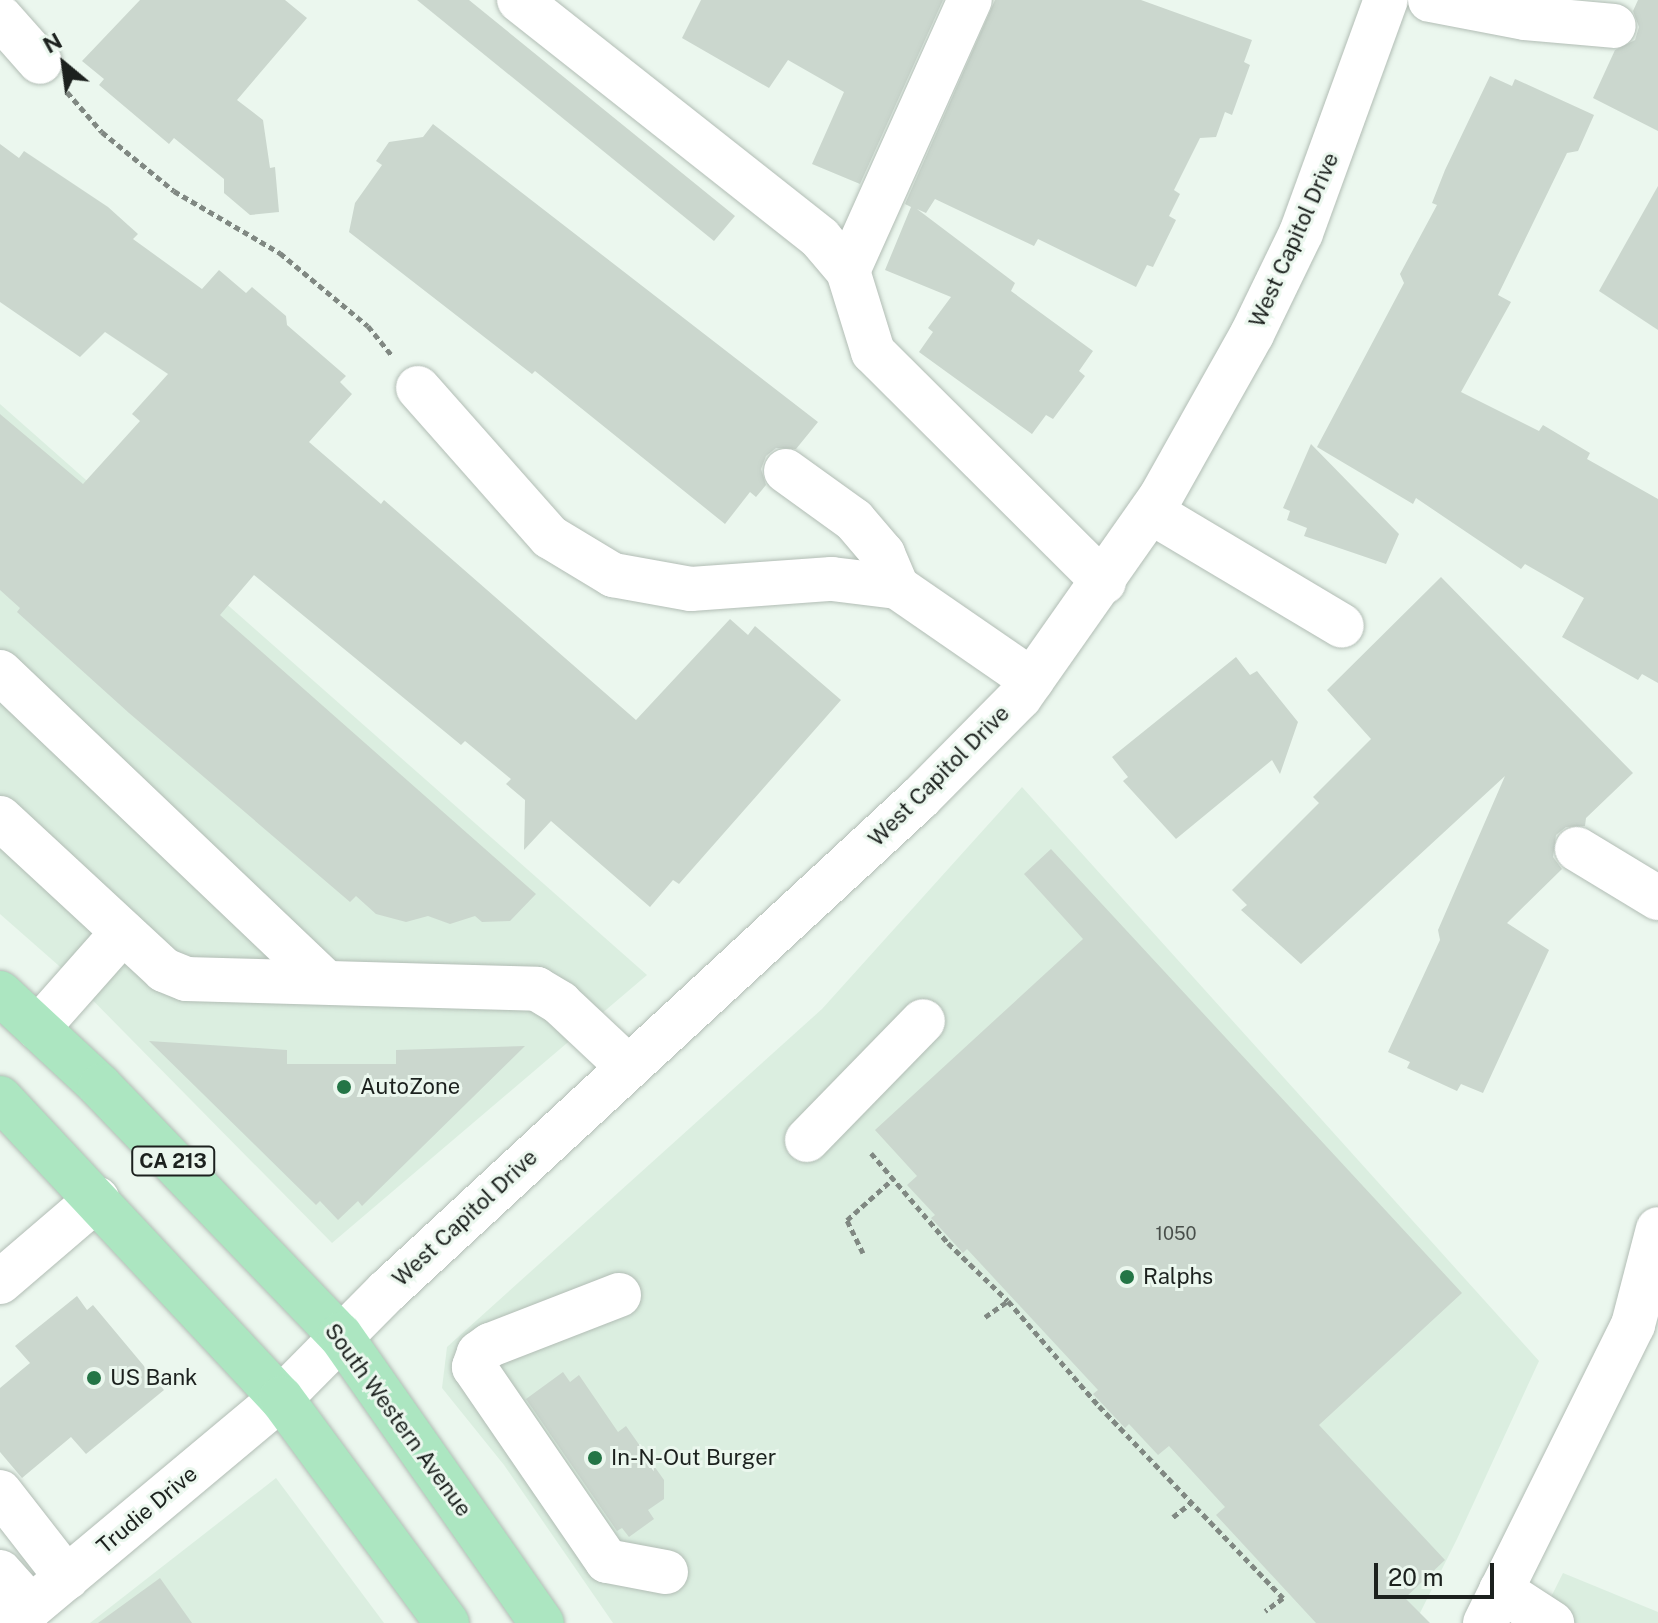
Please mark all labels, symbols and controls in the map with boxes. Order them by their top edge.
north arrow [24,24,104,104]
text: N [39,27,66,59]
street label: West Capitol Drive [1244,149,1344,331]
street label: West Capitol Drive [863,700,1015,852]
place label: AutoZone [360,1074,460,1100]
marker: AutoZone [335,1078,353,1096]
street label: West Capitol Drive [387,1144,543,1292]
road number: CA 213 [131,1145,215,1177]
house number: 1050 [1156,1223,1196,1245]
place label: Ralphs [1143,1264,1213,1290]
marker: Ralphs [1118,1268,1136,1286]
street label: South Western Avenue [319,1318,477,1522]
place label: US Bank [110,1365,197,1391]
marker: US Bank [85,1369,103,1387]
place label: In-N-Out Burger [611,1445,776,1471]
marker: In-N-Out Burger [586,1449,604,1467]
street label: Trudie Drive [91,1460,203,1560]
scale bar [1378,1547,1498,1597]
text: 20 m [1388,1563,1444,1591]

